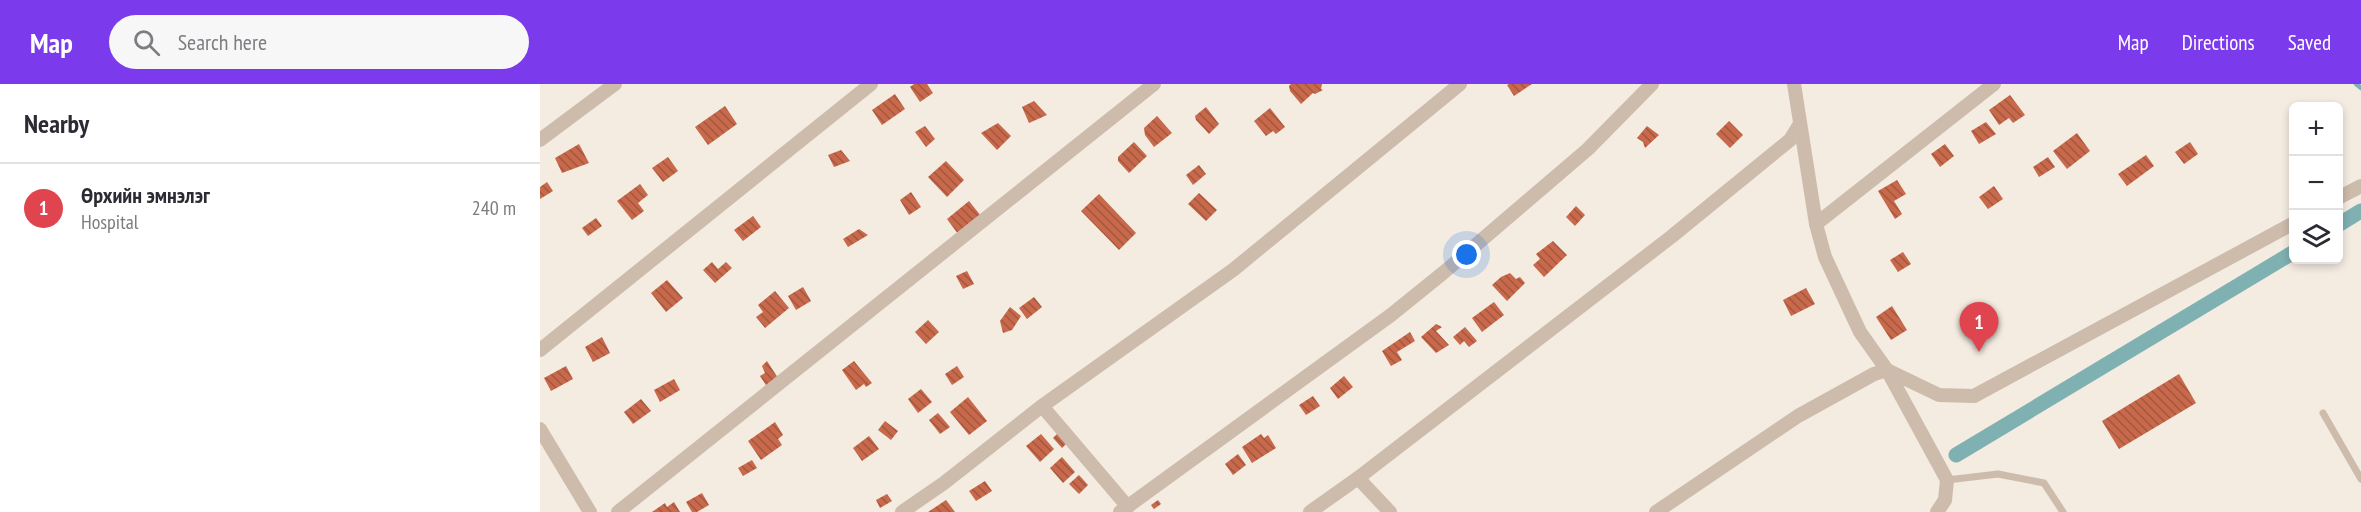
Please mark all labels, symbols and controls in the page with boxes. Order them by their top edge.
search box [109,15,529,69]
text: Map [30,24,73,61]
icon: search [130,26,163,59]
text: Search here [178,28,267,56]
text: Map [2118,29,2149,56]
text: Directions [2182,29,2255,56]
text: Saved [2288,29,2331,56]
map controls [2289,102,2343,264]
button: + [2289,102,2343,156]
text: Nearby [24,107,89,140]
button: − [2289,156,2343,210]
text: Өрхийн эмнэлэг [81,181,210,209]
text: 1 [39,195,48,221]
text: 240 m [472,195,516,221]
text: Hospital [81,209,138,235]
button: layers [2289,210,2343,264]
your location [1452,240,1481,269]
pin: 1 [1960,302,1998,352]

